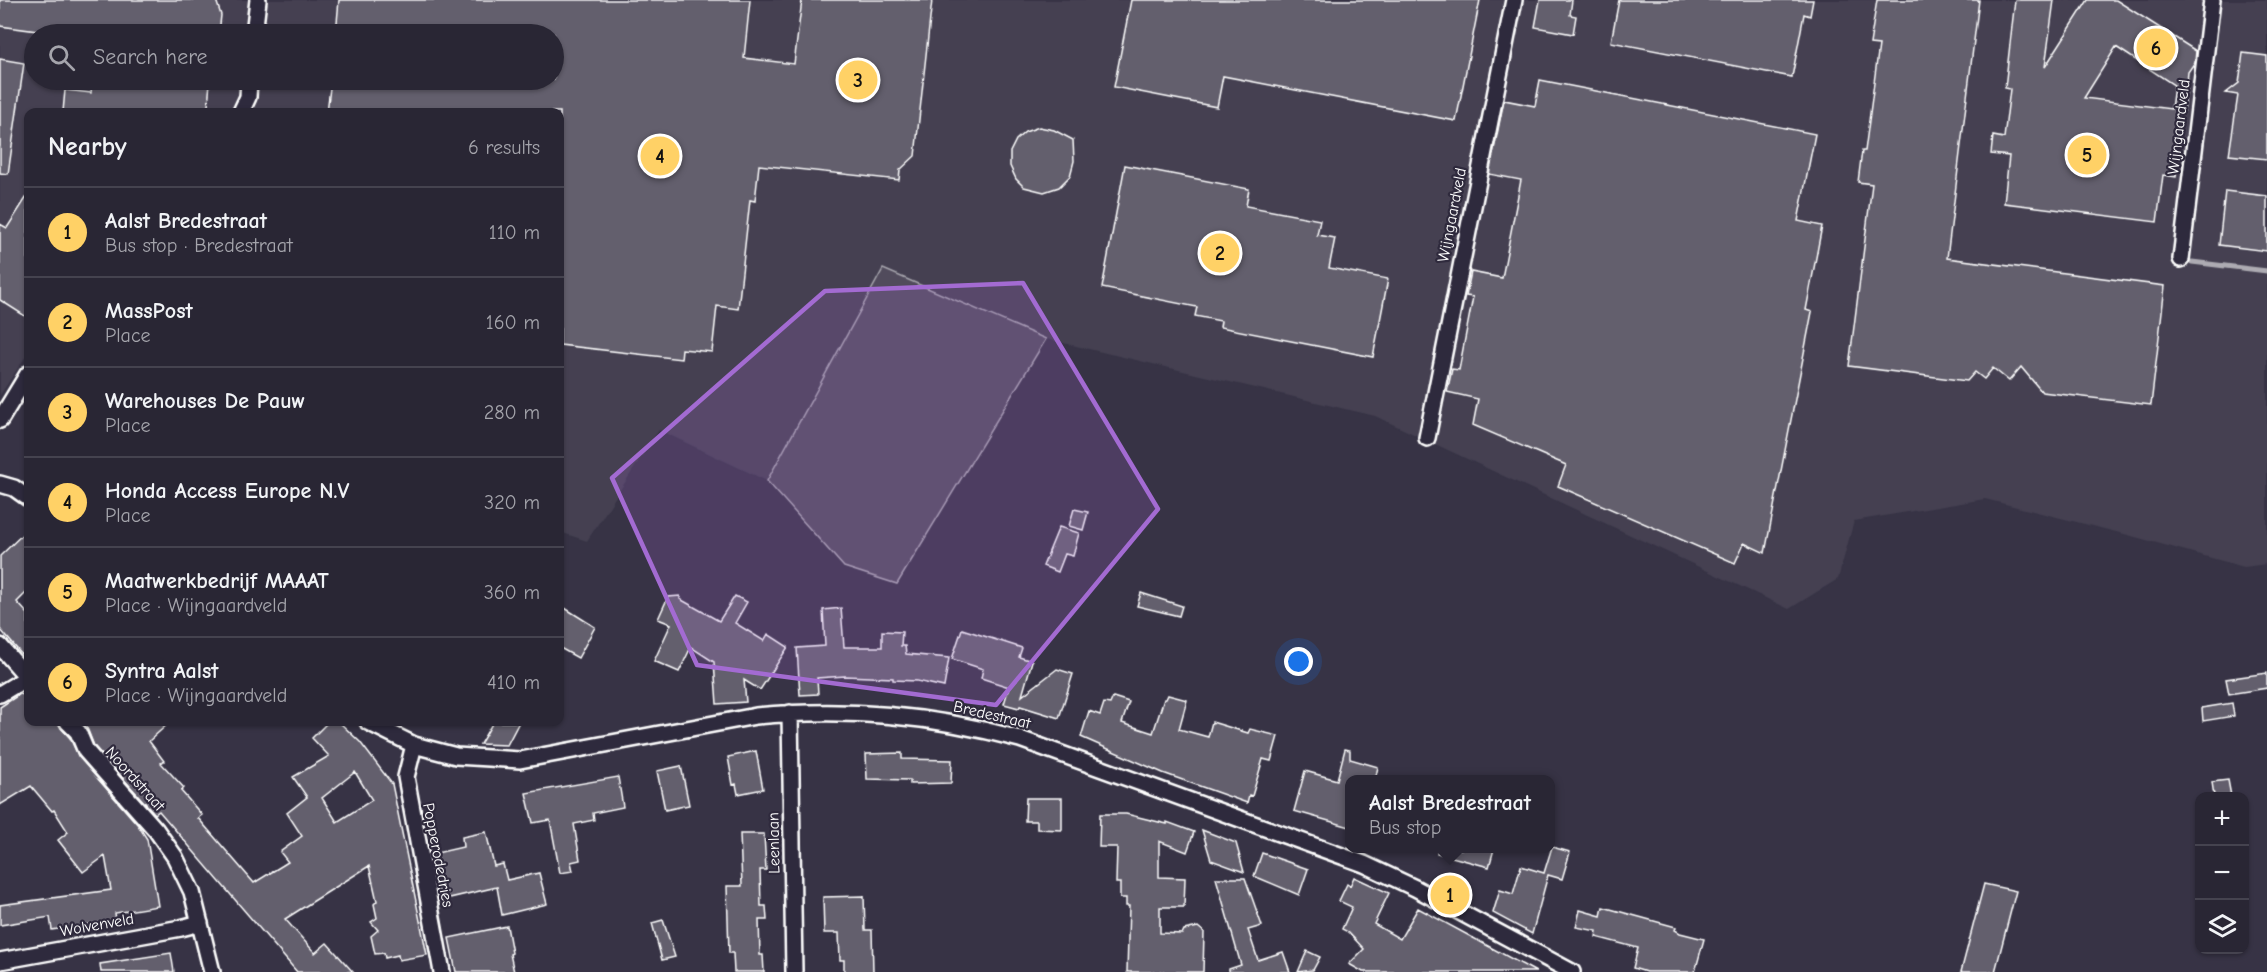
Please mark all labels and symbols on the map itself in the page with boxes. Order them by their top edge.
pin: 6 [2136,26,2176,70]
pin: 3 [838,58,878,103]
street label: Wijngaardveld [2164,78,2194,176]
pin: 5 [2068,132,2106,178]
pin: 4 [640,134,680,178]
street label: Wijngaardveld [1434,166,1470,264]
pin: 2 [1200,230,1240,276]
your location [1284,647,1313,676]
street label: Bredestraat [952,697,1033,733]
street label: Noordstraat [101,743,169,815]
street label: Popperodedries [419,801,457,909]
street label: Leenlaan [764,812,784,874]
pin: 1 [1430,872,1470,918]
street label: Wolvenveld [59,910,135,940]

